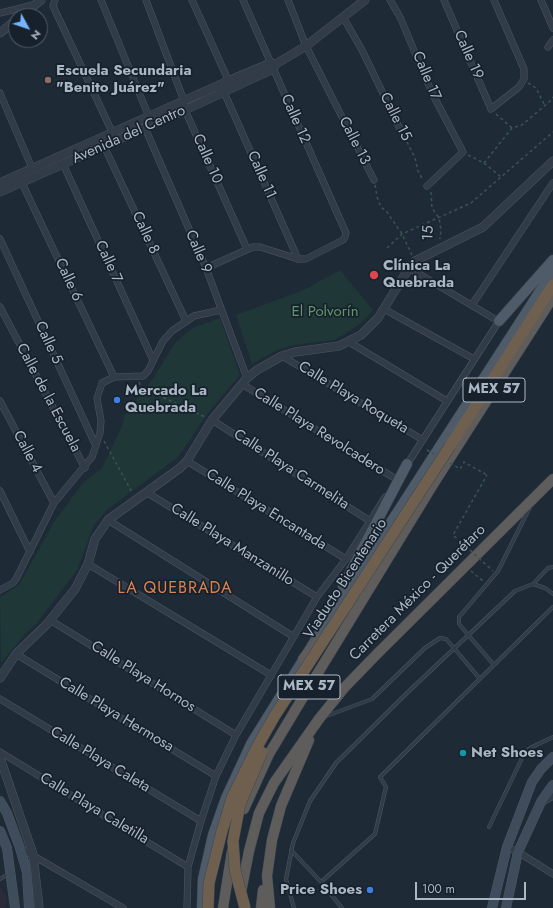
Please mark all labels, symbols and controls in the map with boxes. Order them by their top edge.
north arrow [8,8,48,48]
text: N [27,27,45,44]
street label: Calle 19 [449,28,487,82]
street label: Calle 17 [408,49,444,103]
place label: Escuela Secundaria "Benito Juárez" [56,62,192,97]
marker: Escuela Secundaria "Benito Juárez" [43,75,53,85]
street label: Calle 15 [375,90,415,144]
street label: Calle 12 [276,92,314,146]
street label: Avenida del Centro [70,102,188,168]
street label: Calle 13 [334,114,374,168]
street label: Calle 10 [188,131,226,187]
street label: Calle 11 [243,148,279,202]
street label: Calle 8 [127,209,163,257]
street label: 15 [420,225,438,241]
street label: Calle 9 [181,228,215,276]
street label: Calle 7 [90,238,126,286]
street label: Calle 6 [50,256,86,304]
place label: Clínica La Quebrada [383,257,454,292]
marker: Clínica La Quebrada [368,269,380,281]
park label: El Polvorín [291,303,359,321]
street label: Calle 5 [30,319,66,367]
street label: Calle de la Escuela [12,341,84,455]
street label: Calle Playa Roqueta [295,358,411,438]
road number: MEX 57 [463,378,525,402]
place label: Mercado La Quebrada [125,382,207,417]
street label: Calle Playa Revolcadero [250,384,388,480]
marker: Mercado La Quebrada [112,395,122,405]
street label: Calle Playa Carmelita [230,426,352,514]
street label: Calle 4 [8,428,46,476]
street label: Calle Playa Encantada [202,466,330,554]
street label: Calle Playa Manzanillo [167,500,297,590]
street label: Viaducto Bicentenario [300,516,392,642]
street label: Carretera México - Querétaro [346,521,490,665]
district label: LA QUEBRADA [118,579,232,599]
street label: Calle Playa Hornos [87,638,199,716]
street label: Calle Playa Hermosa [55,674,177,756]
road number: MEX 57 [278,675,340,699]
street label: Calle Playa Caleta [47,723,153,797]
place label: Net Shoes [471,744,543,762]
marker: Net Shoes [458,748,468,758]
street label: Calle Playa Caletilla [36,769,152,849]
scale bar [417,874,528,900]
text: 100 m [422,880,455,898]
place label: Price Shoes [280,881,362,899]
marker: Price Shoes [365,885,375,895]

